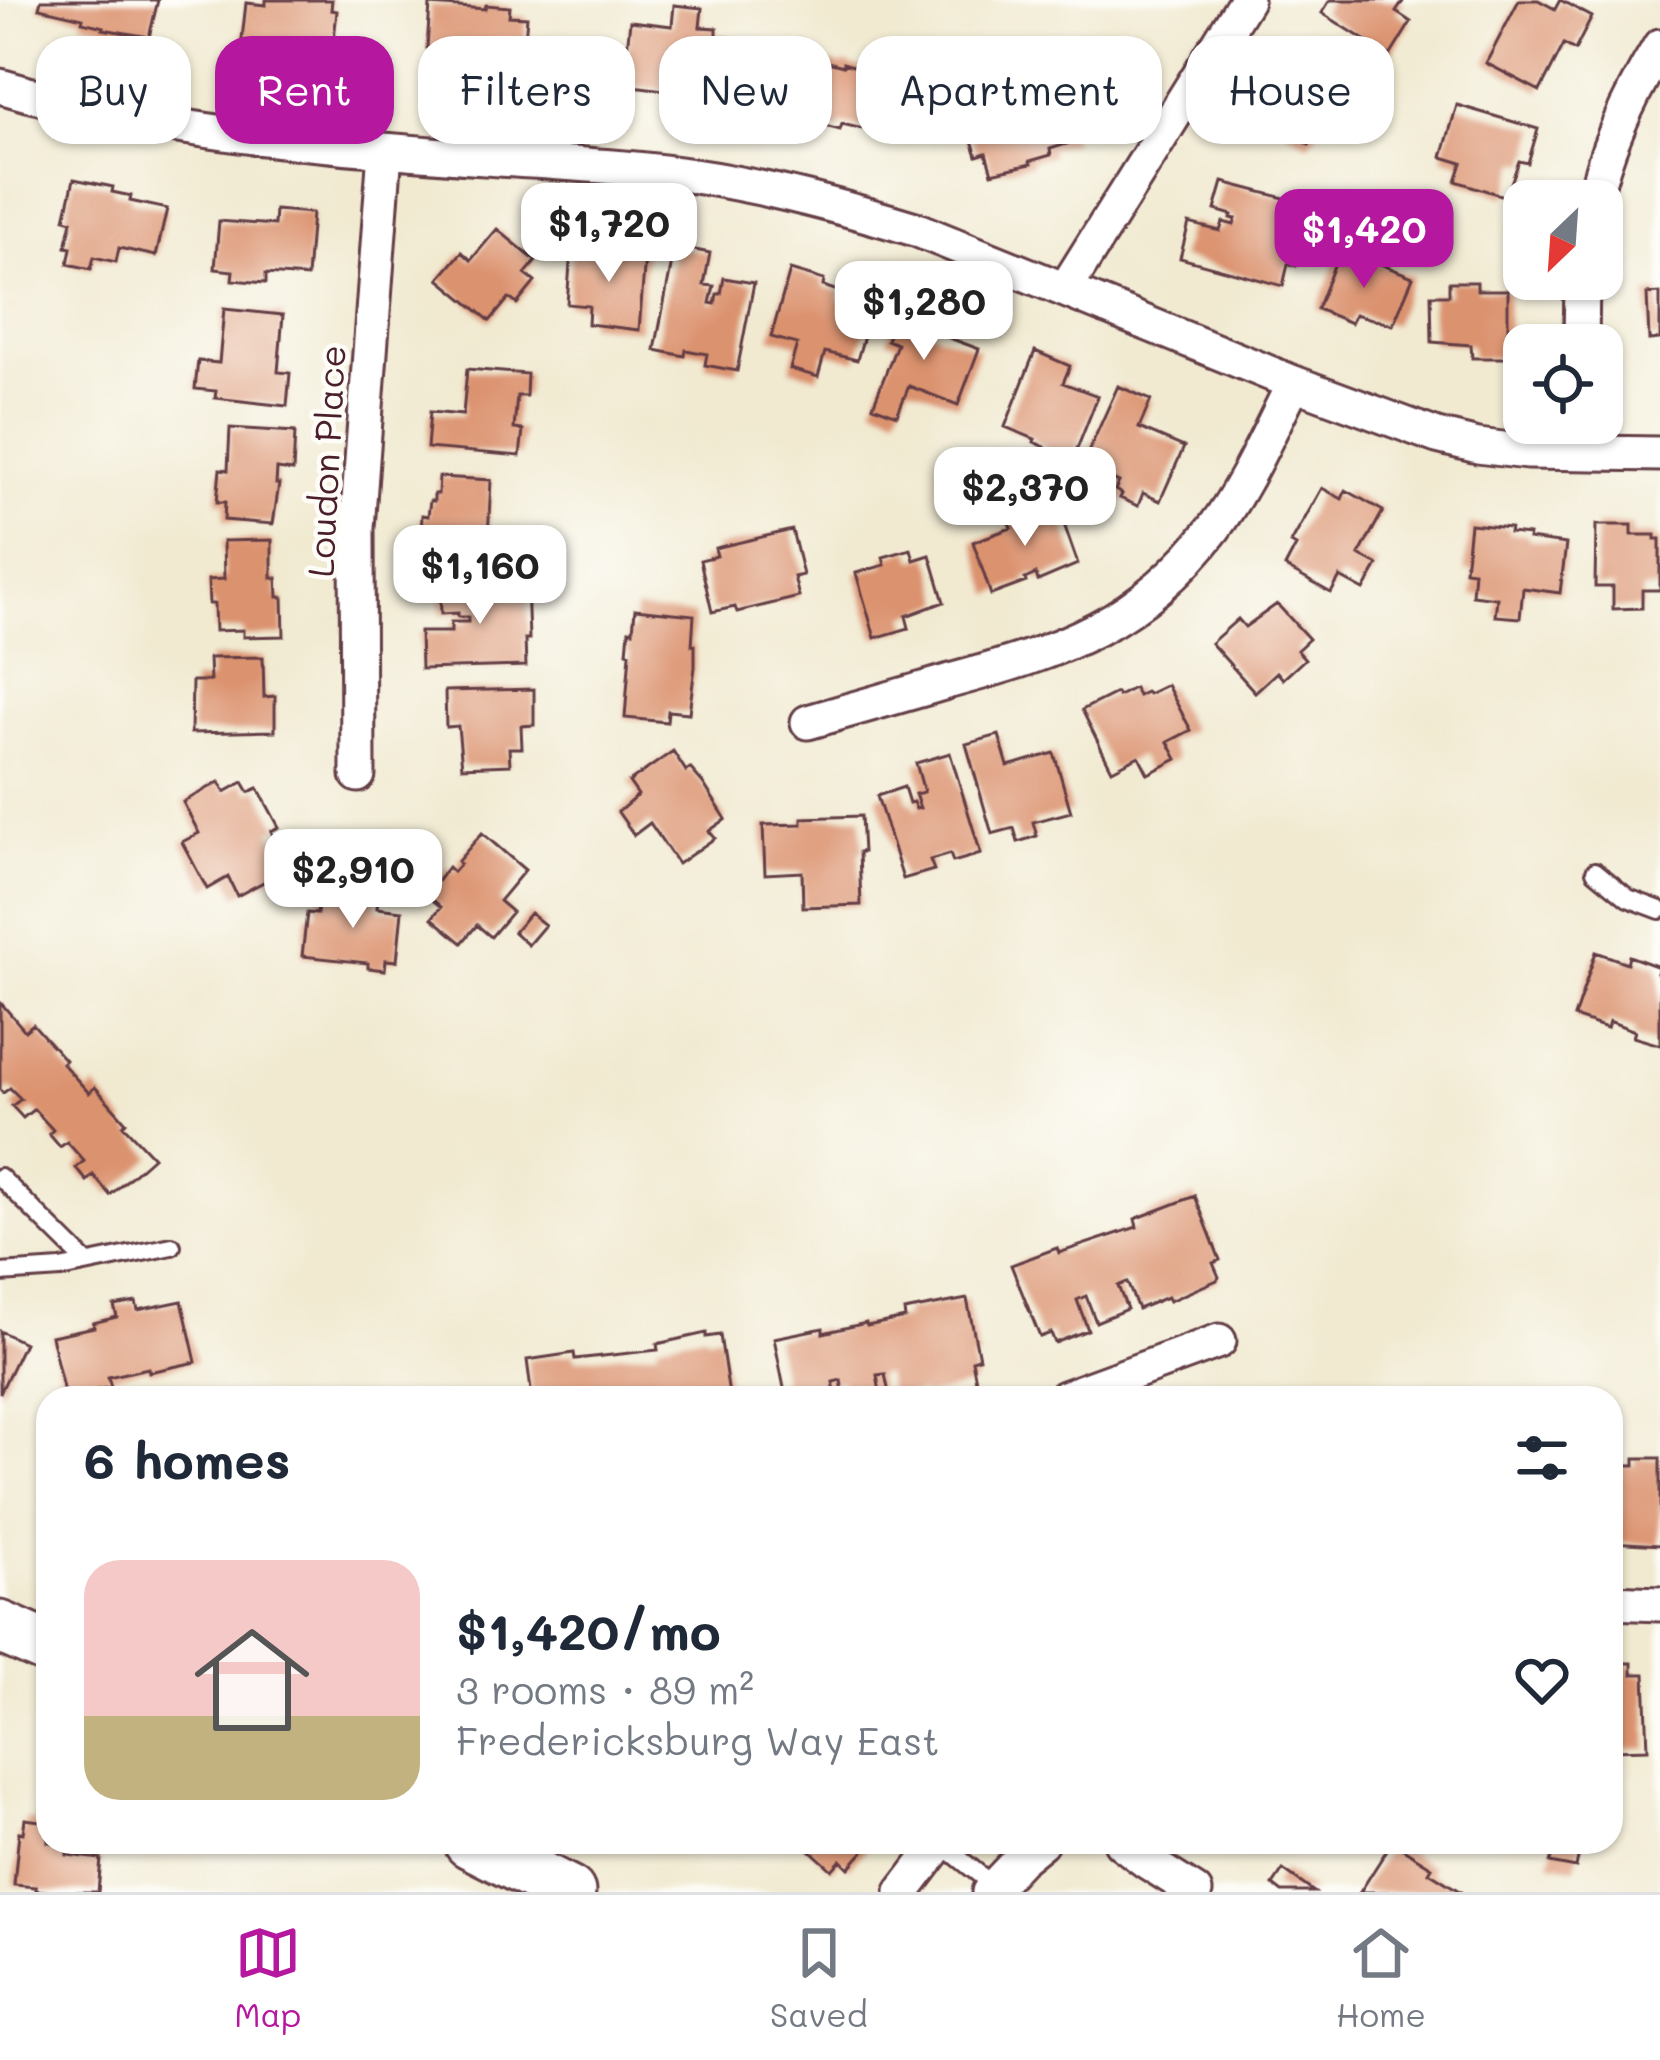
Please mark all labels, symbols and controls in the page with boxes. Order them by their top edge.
chip: Buy [36,36,191,144]
chip: Rent [215,36,394,144]
chip: Filters [418,36,635,144]
chip: New [659,36,832,144]
chip: Apartment [856,36,1162,144]
chip: House [1186,36,1394,144]
north arrow [1503,180,1623,300]
map controls [1503,180,1623,444]
pin: $1,720 [511,183,707,285]
pin: $1,420 [1266,189,1462,291]
text: $1,720 [548,196,670,247]
text: $1,420 [1302,202,1426,253]
pin: $1,280 [826,261,1022,363]
text: $1,280 [862,274,986,325]
button: locate [1503,324,1623,444]
street label: Loudon Place [295,344,355,578]
pin: $2,370 [927,447,1123,549]
text: $2,370 [961,460,1089,511]
pin: $1,160 [382,525,578,627]
text: $1,160 [420,538,540,589]
pin: $2,910 [255,829,451,931]
text: $2,910 [291,842,415,893]
text: 6 homes [84,1425,290,1492]
icon: filters [1509,1425,1575,1491]
text: $1,420/mo [456,1596,721,1663]
icon: home [180,1608,324,1752]
icon: heart [1509,1647,1575,1713]
text: 3 rooms · 89 m² [456,1663,754,1714]
text: Fredericksburg Way East [456,1714,939,1765]
tab: Map [234,1920,301,2035]
tab: Saved [770,1920,868,2035]
tab: Home [1336,1920,1426,2035]

